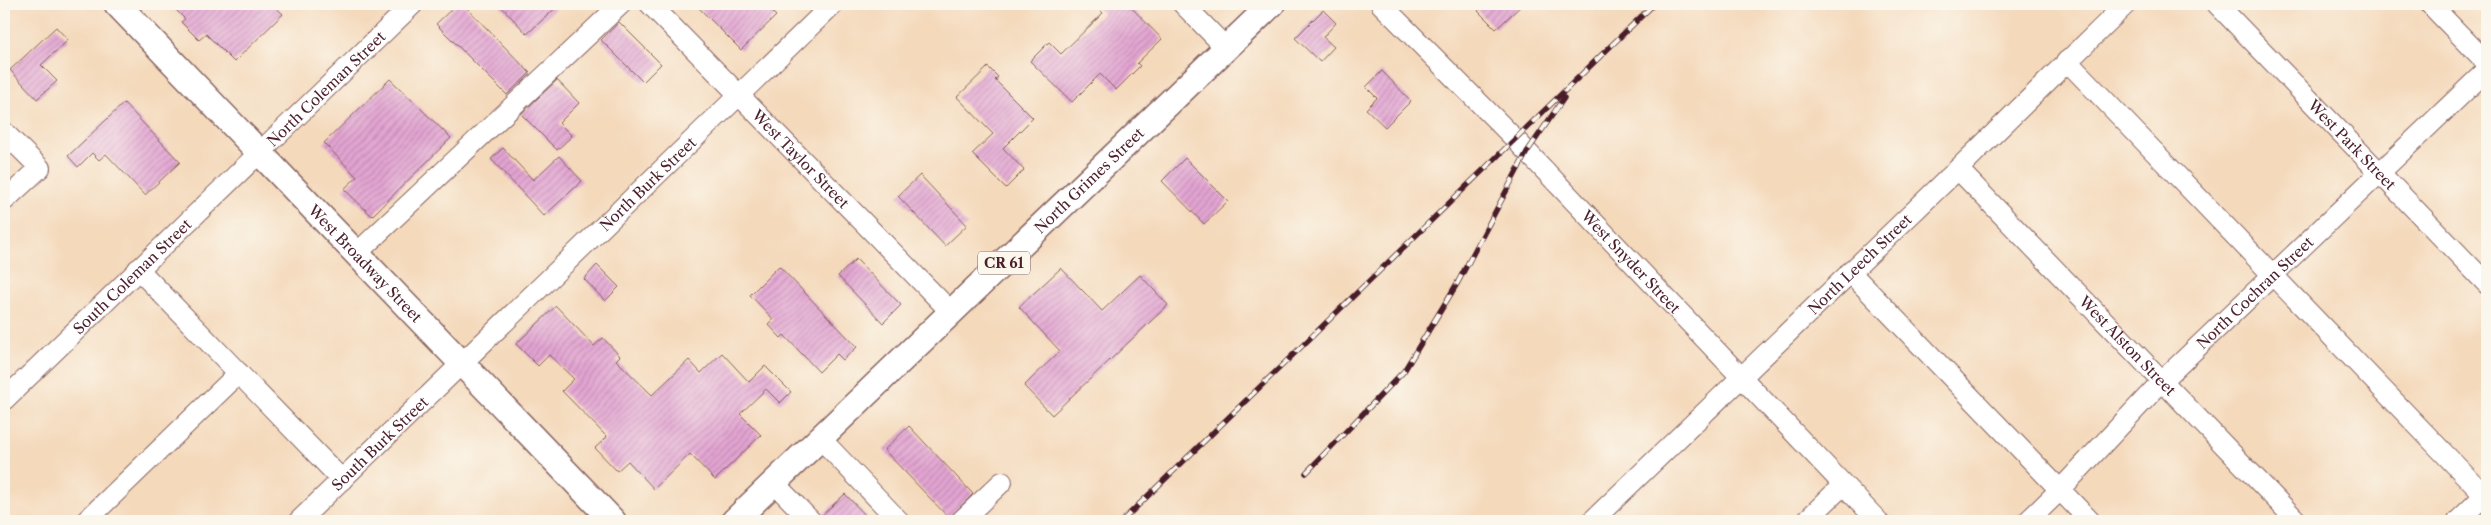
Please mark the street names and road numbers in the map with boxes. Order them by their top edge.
street label: North Coleman Street [263,26,390,150]
street label: West Park Street [2304,95,2401,194]
street label: West Taylor Street [748,104,854,212]
street label: North Grimes Street [1030,123,1148,237]
street label: North Burk Street [595,132,700,235]
street label: West Broadway Street [304,199,427,326]
street label: West Snyder Street [1577,205,1685,318]
street label: North Leech Street [1804,209,1916,318]
street label: South Coleman Street [69,214,196,338]
street label: North Cochran Street [2192,232,2317,353]
road number: CR 61 [978,252,1030,274]
street label: West Alston Street [2075,291,2181,400]
street label: South Burk Street [327,392,432,494]

